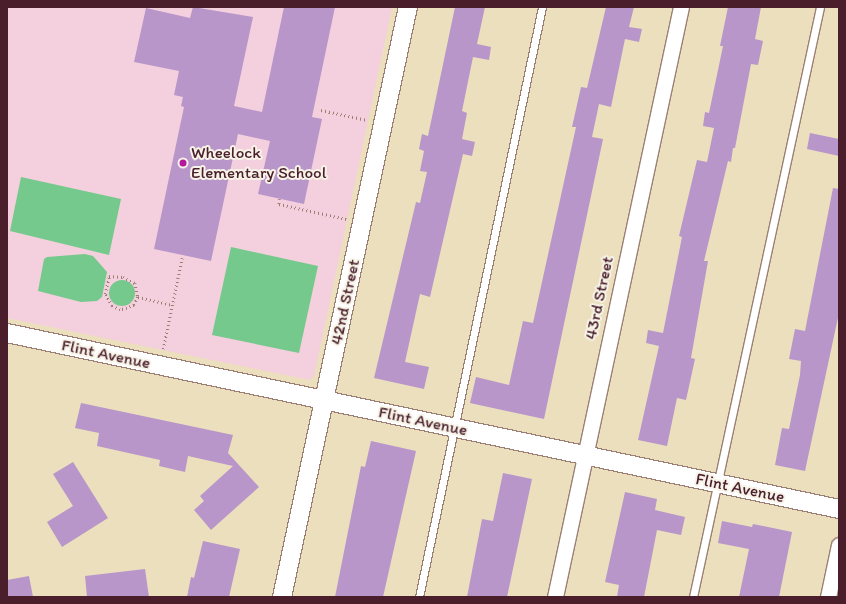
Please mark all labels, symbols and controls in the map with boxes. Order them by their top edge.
place label: Wheelock Elementary School [191,143,327,183]
marker: Wheelock Elementary School [178,158,188,168]
street label: 43rd Street [580,255,618,341]
street label: 42nd Street [326,258,364,346]
street label: Flint Avenue [60,335,152,373]
street label: Flint Avenue [377,402,469,440]
street label: Flint Avenue [694,469,786,507]

